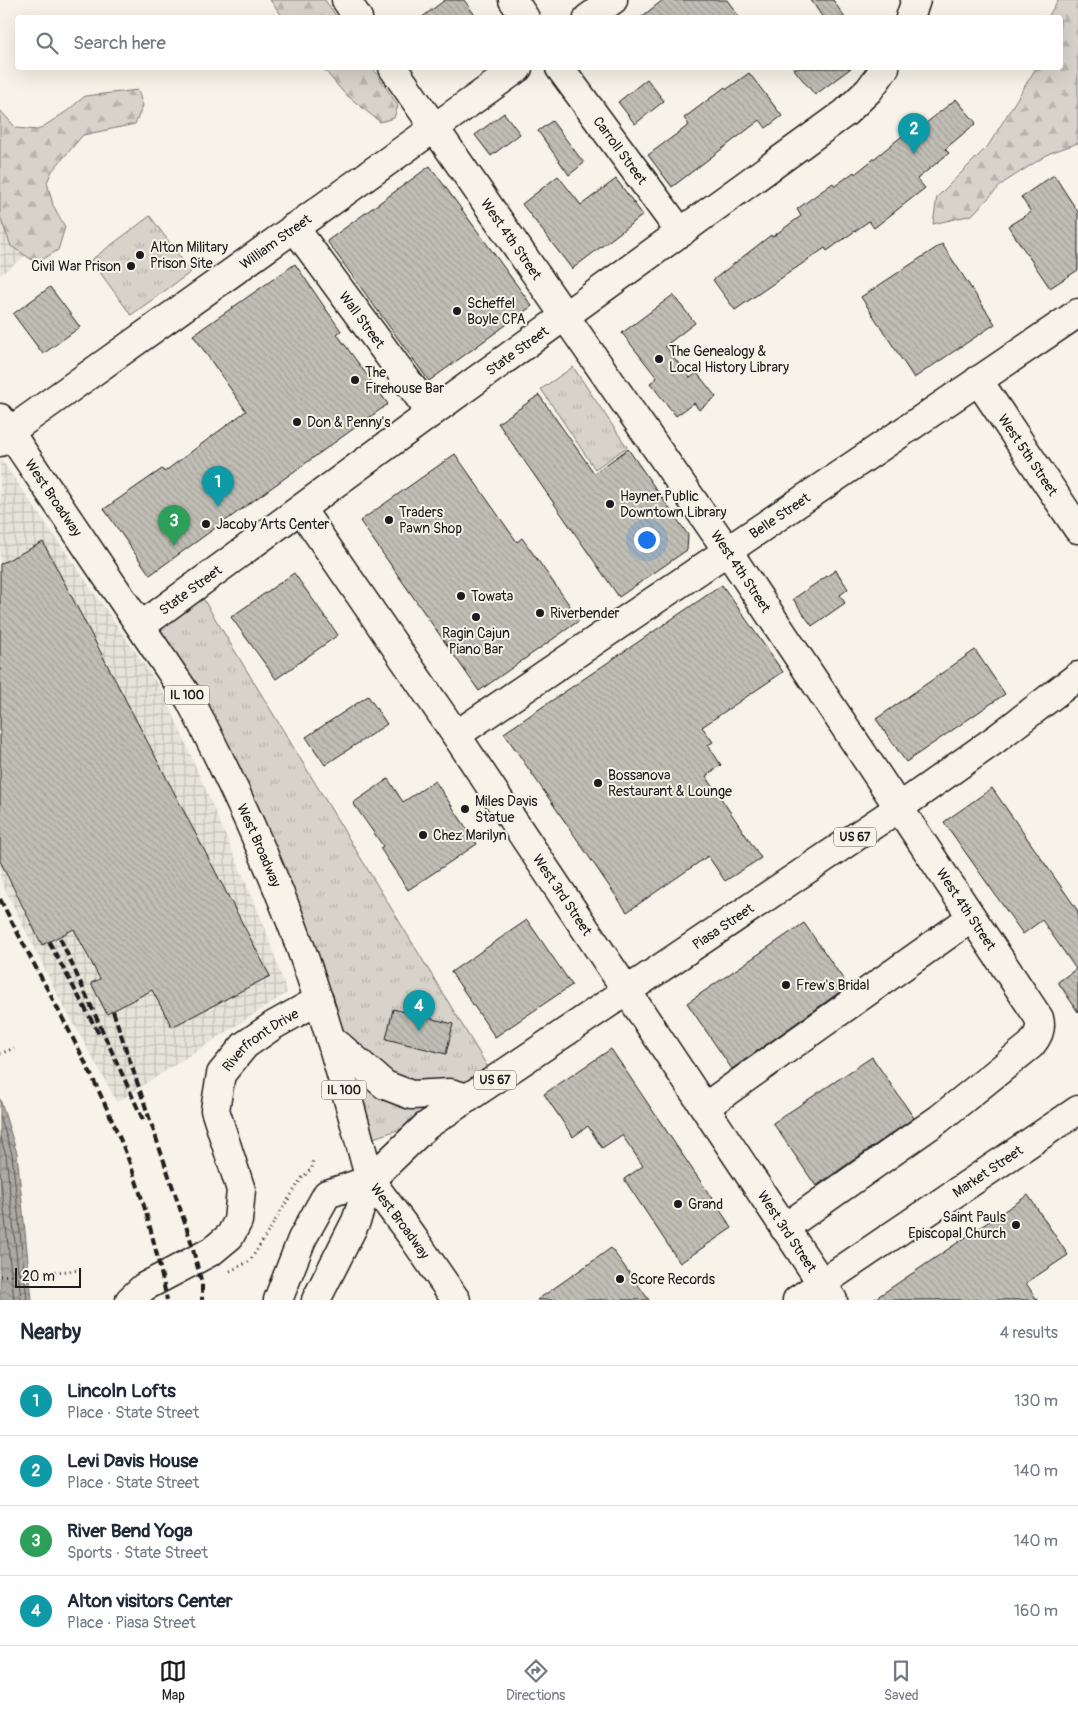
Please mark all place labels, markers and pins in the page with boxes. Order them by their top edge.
pin: 2 [898,113,930,154]
place label: Alton Military Prison Site [150,239,228,272]
marker: Alton Military Prison Site [134,249,146,261]
place label: Civil War Prison [31,258,121,275]
marker: Civil War Prison [125,260,137,272]
place label: Scheffel Boyle CPA [467,295,526,328]
marker: Scheffel Boyle CPA [451,305,463,317]
place label: The Genealogy & Local History Library [669,343,789,376]
marker: The Genealogy & Local History Library [653,353,665,365]
place label: The Firehouse Bar [365,364,444,397]
marker: The Firehouse Bar [349,374,361,386]
place label: Don & Penny's [307,414,391,431]
marker: Don & Penny's [291,416,303,428]
pin: 1 [202,466,234,507]
place label: Hayner Public Downtown Library [620,488,727,521]
marker: Hayner Public Downtown Library [604,498,616,510]
place label: Traders Pawn Shop [399,504,462,537]
pin: 3 [158,505,190,546]
marker: Traders Pawn Shop [383,514,395,526]
place label: Jacoby Arts Center [216,516,329,533]
marker: Jacoby Arts Center [200,518,212,530]
place label: Towata [471,588,513,605]
marker: Towata [455,590,467,602]
place label: Riverbender [550,605,620,622]
marker: Riverbender [534,607,546,619]
marker: Ragin Cajun Piano Bar [470,611,482,623]
place label: Ragin Cajun Piano Bar [442,625,510,658]
place label: Bossanova Restaurant & Lounge [608,767,732,800]
marker: Bossanova Restaurant & Lounge [592,777,604,789]
place label: Miles Davis Statue [475,793,538,826]
marker: Miles Davis Statue [459,803,471,815]
place label: Chez Marilyn [433,827,507,844]
marker: Chez Marilyn [417,829,429,841]
place label: Frew's Bridal [796,977,870,994]
marker: Frew's Bridal [780,979,792,991]
pin: 4 [403,990,435,1031]
place label: Grand [688,1196,723,1213]
marker: Grand [672,1198,684,1210]
place label: Saint Pauls Episcopal Church [908,1209,1007,1242]
marker: Saint Pauls Episcopal Church [1010,1219,1022,1231]
place label: Score Records [630,1271,716,1288]
marker: Score Records [614,1273,626,1285]

